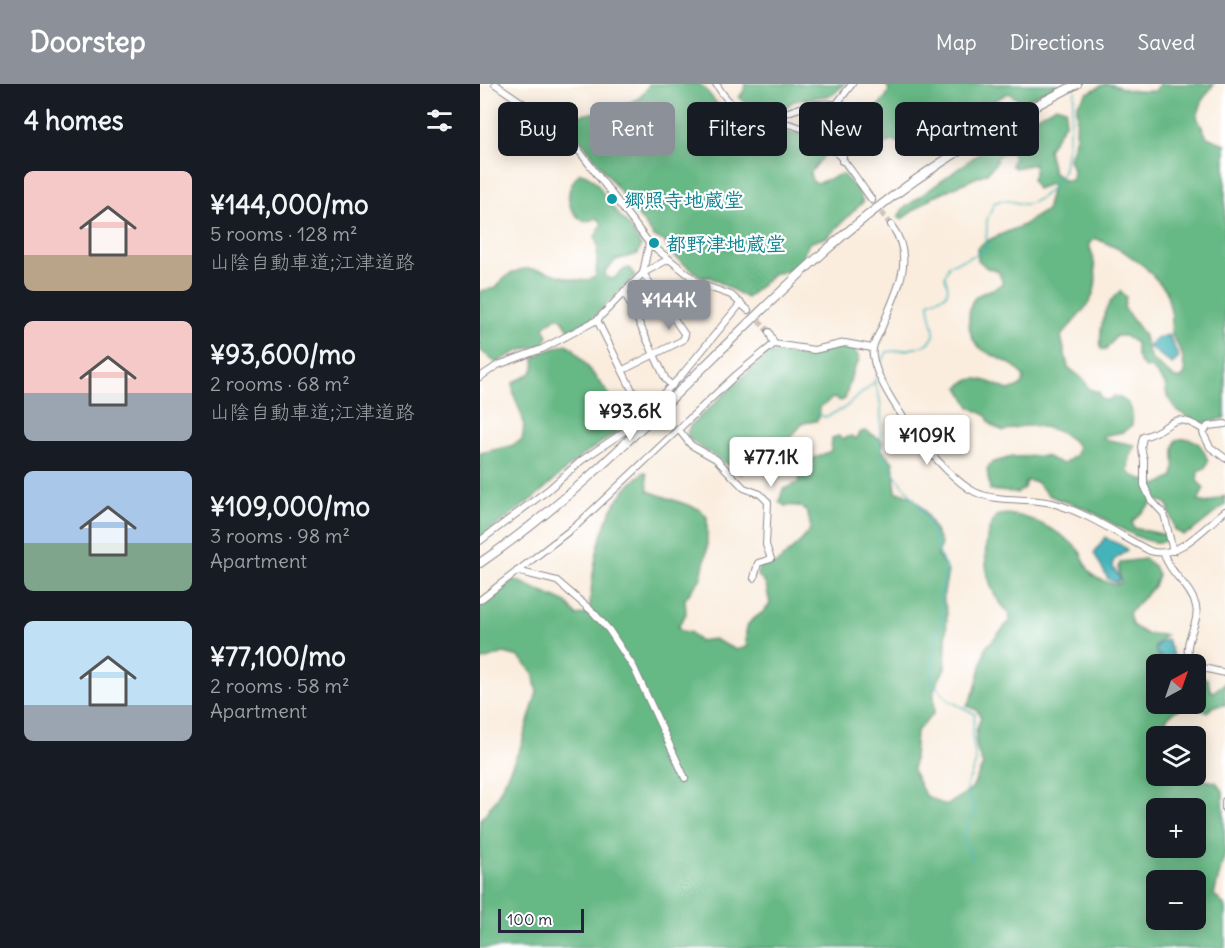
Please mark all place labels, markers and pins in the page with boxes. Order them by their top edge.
place label: 郷照寺地蔵堂 [624,187,744,212]
marker: 郷照寺地蔵堂 [605,192,619,206]
place label: 都野津地蔵堂 [666,231,786,256]
marker: 都野津地蔵堂 [647,236,661,250]
pin: ¥144K [627,280,711,331]
pin: ¥93.6K [581,391,679,442]
pin: ¥109K [885,415,969,466]
pin: ¥77.1K [722,437,820,488]

